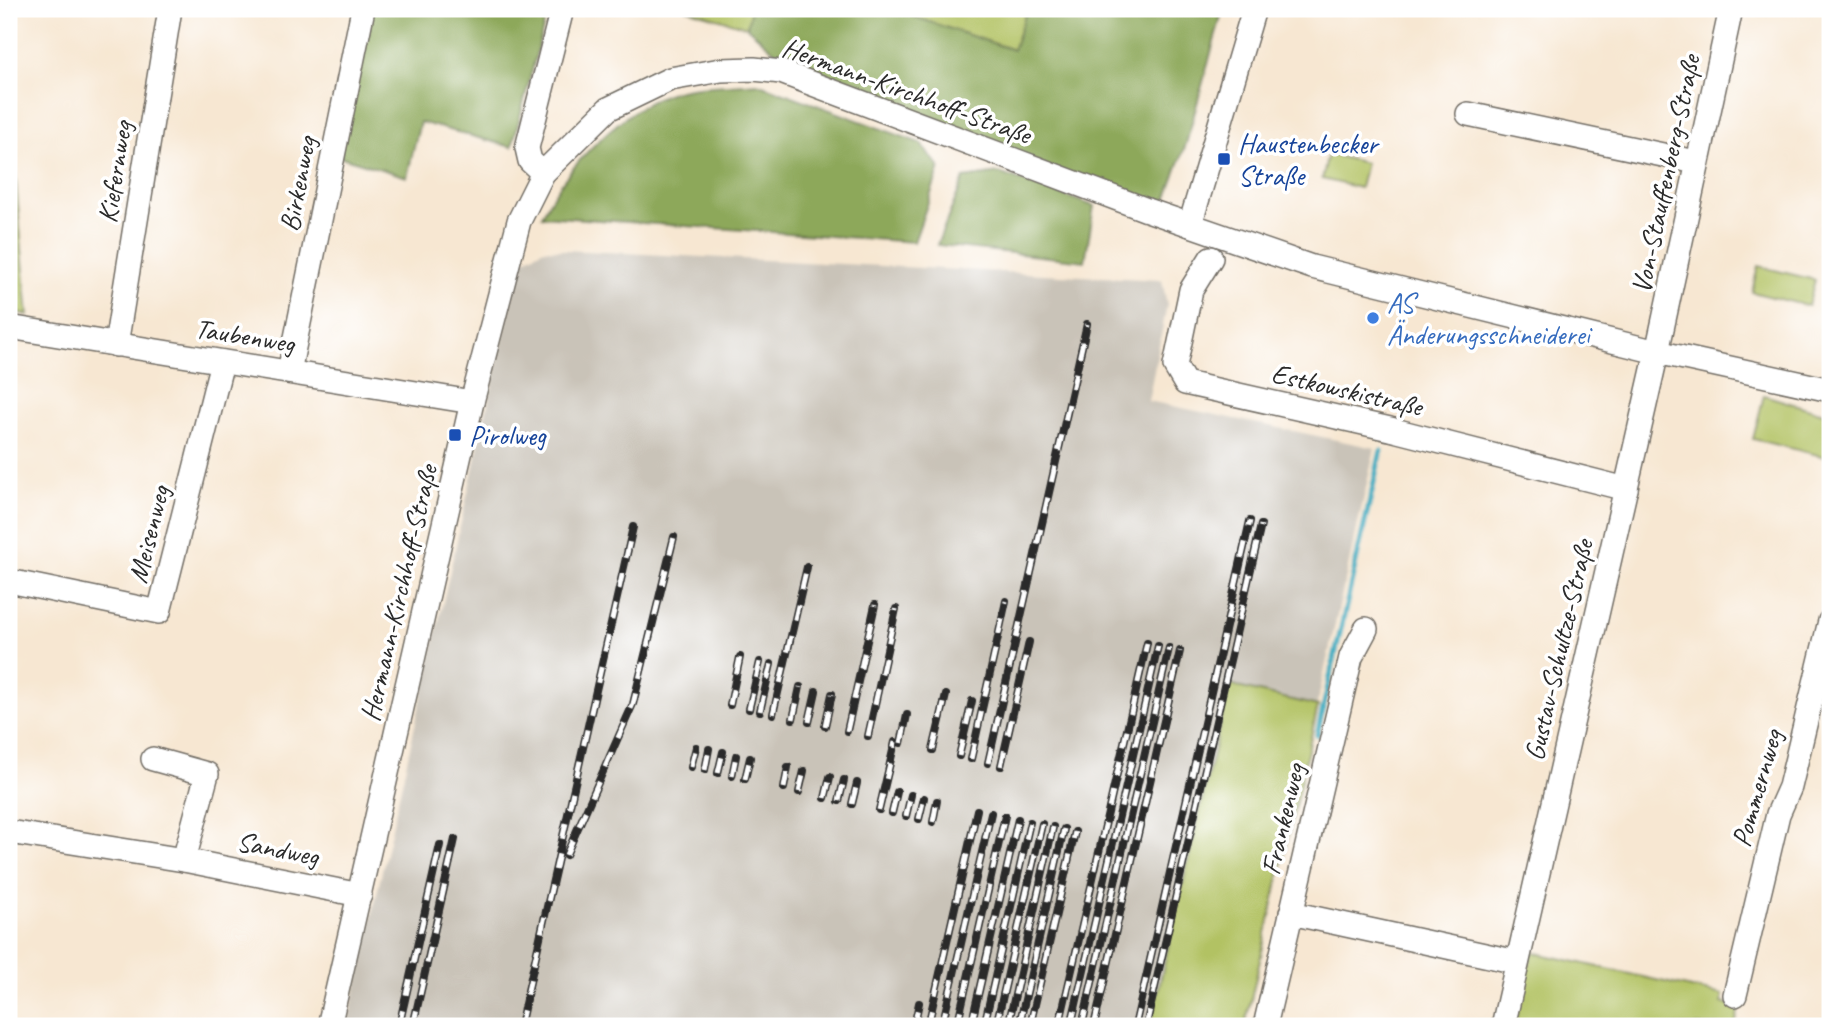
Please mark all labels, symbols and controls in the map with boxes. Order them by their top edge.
street label: Hermann-Kirchhoff-Straße [778,29,1038,152]
street label: Von-Stauffenberg-Straße [1623,50,1708,296]
street label: Kiefernweg [89,117,140,225]
place label: Haustenbecker Straße [1238,126,1380,193]
street label: Birkenweg [271,132,324,234]
marker: Haustenbecker Straße [1216,151,1232,167]
place label: AS Änderungsschneiderei [1387,285,1594,352]
street label: Taubenweg [193,310,298,361]
marker: AS Änderungsschneiderei [1365,310,1381,326]
street label: Estkowskistraße [1268,355,1427,424]
place label: Pirolweg [469,418,547,453]
marker: Pirolweg [447,427,463,443]
street label: Hermann-Kirchhoff-Straße [352,460,445,725]
street label: Meisenweg [119,481,178,587]
street label: Gustav-Schultze-Straße [1516,534,1601,764]
street label: Pommernweg [1723,724,1790,851]
street label: Frankenweg [1253,758,1313,878]
street label: Sandweg [234,823,323,874]

